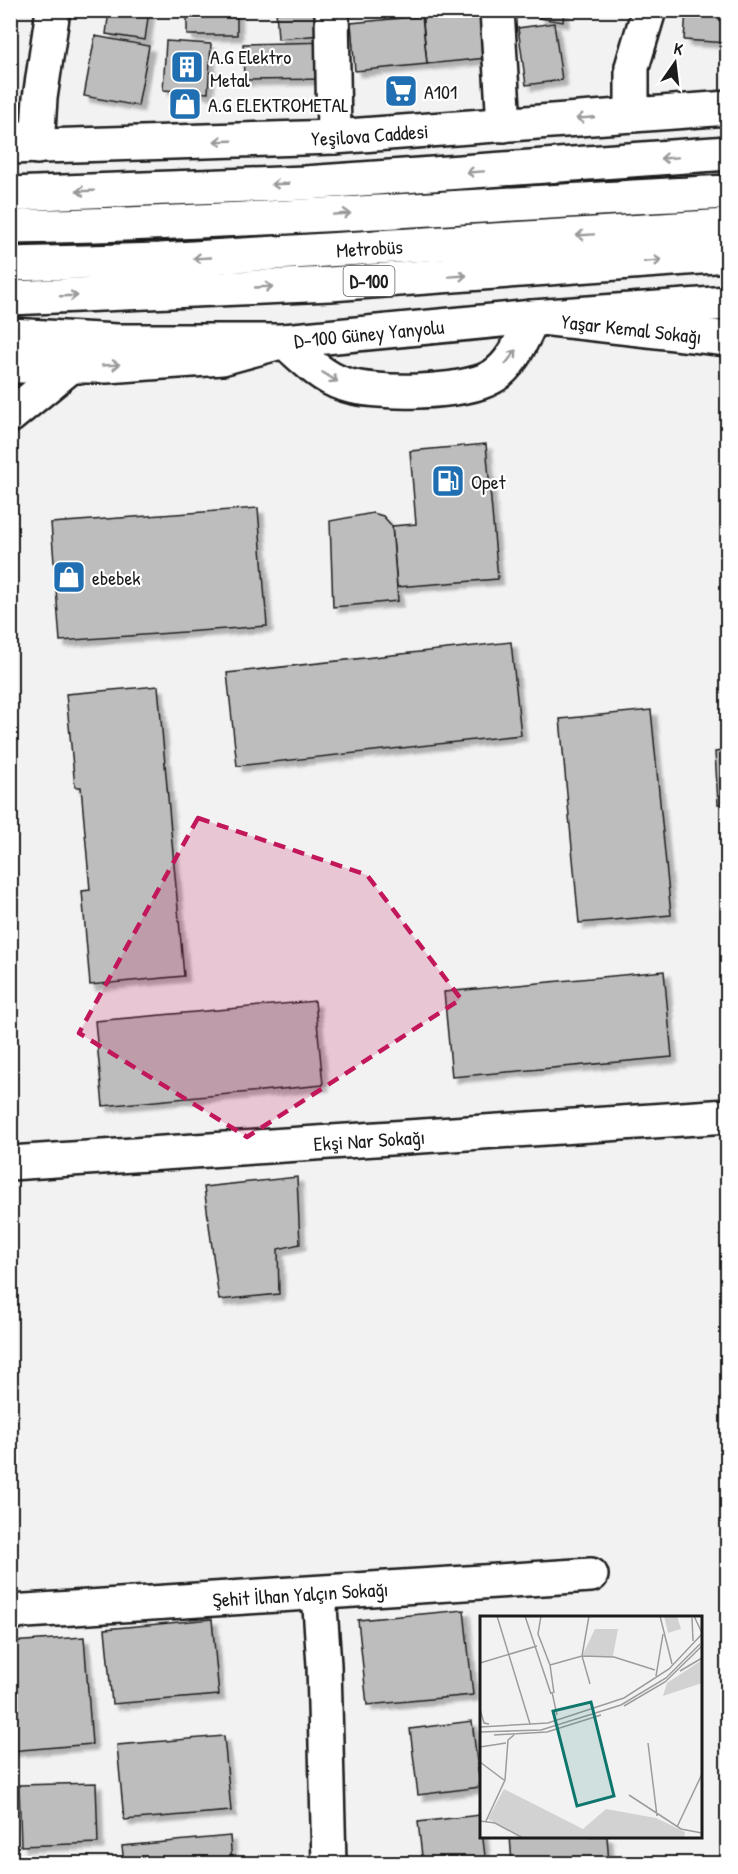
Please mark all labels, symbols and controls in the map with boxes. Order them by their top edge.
north arrow [645,33,705,93]
text: K [672,37,686,60]
place label: A.G Elektro Metal [210,43,291,93]
building icon: A.G Elektro Metal [169,49,205,85]
supermarket icon: A101 [383,73,419,109]
place label: A101 [424,78,457,105]
shop icon: A.G ELEKTROMETAL [167,86,203,122]
place label: A.G ELEKTROMETAL [208,91,349,118]
one-way arrow [576,113,596,124]
street label: Yeşilova Caddesi [311,117,429,151]
one-way arrow [214,135,234,146]
one-way arrow [660,153,680,164]
one-way arrow [465,167,485,178]
one-way arrow [271,178,291,190]
one-way arrow [76,186,96,197]
one-way arrow [331,208,351,219]
one-way arrow [576,230,596,241]
street label: Metrobüs [336,232,404,263]
one-way arrow [193,252,212,263]
one-way arrow [642,255,662,266]
road number: D-100 [344,266,394,296]
one-way arrow [448,270,468,281]
one-way arrow [253,282,273,293]
one-way arrow [58,291,78,302]
street label: Yaşar Kemal Sokağı [560,307,703,349]
street label: D-100 Güney Yanyolu [293,312,445,353]
one-way arrow [504,349,517,365]
one-way arrow [100,360,120,371]
one-way arrow [321,371,338,383]
fuel station icon: Opet [430,463,466,499]
place label: Opet [471,468,507,495]
shop icon: ebebek [51,559,87,595]
place label: ebebek [92,564,141,591]
street label: Ekşi Nar Sokağı [313,1122,426,1157]
street label: Şehit İlhan Yalçın Sokağı [212,1574,389,1613]
inset map [480,1616,702,1838]

